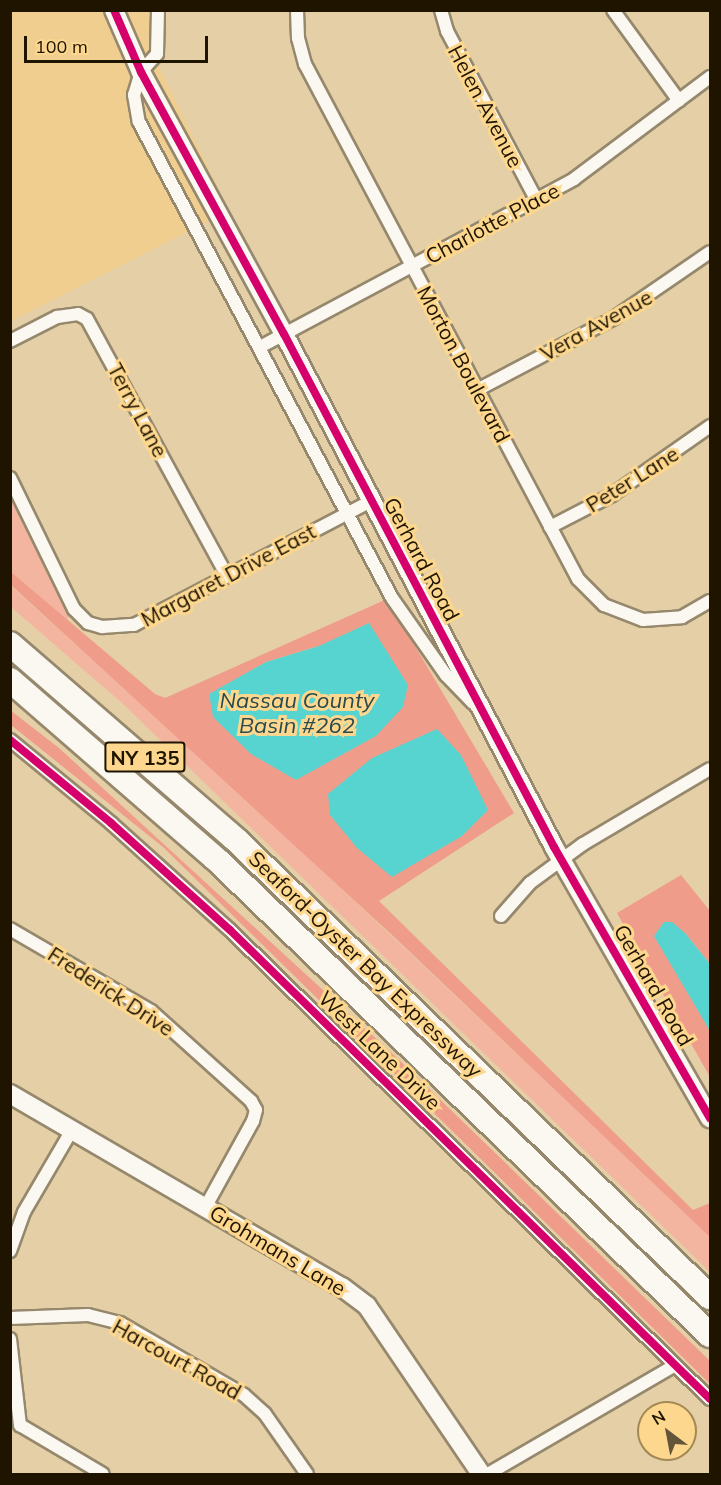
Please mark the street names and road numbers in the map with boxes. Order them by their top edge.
street label: Helen Avenue [443,41,529,171]
street label: Charlotte Place [421,177,563,269]
street label: Morton Boulevard [412,281,516,447]
street label: Vera Avenue [536,284,656,366]
street label: Terry Lane [103,359,173,461]
street label: Peter Lane [581,441,683,517]
street label: Gerhard Road [379,493,465,625]
street label: Margaret Drive East [137,518,319,632]
road number: NY 135 [103,740,187,774]
street label: Seaford-Oyster Bay Expressway [244,846,488,1082]
street label: Gerhard Road [609,920,699,1050]
street label: Frederick Drive [44,941,178,1041]
street label: West Lane Drive [313,985,447,1115]
street label: Grohmans Lane [205,1200,351,1300]
street label: Harcourt Road [108,1313,246,1405]

